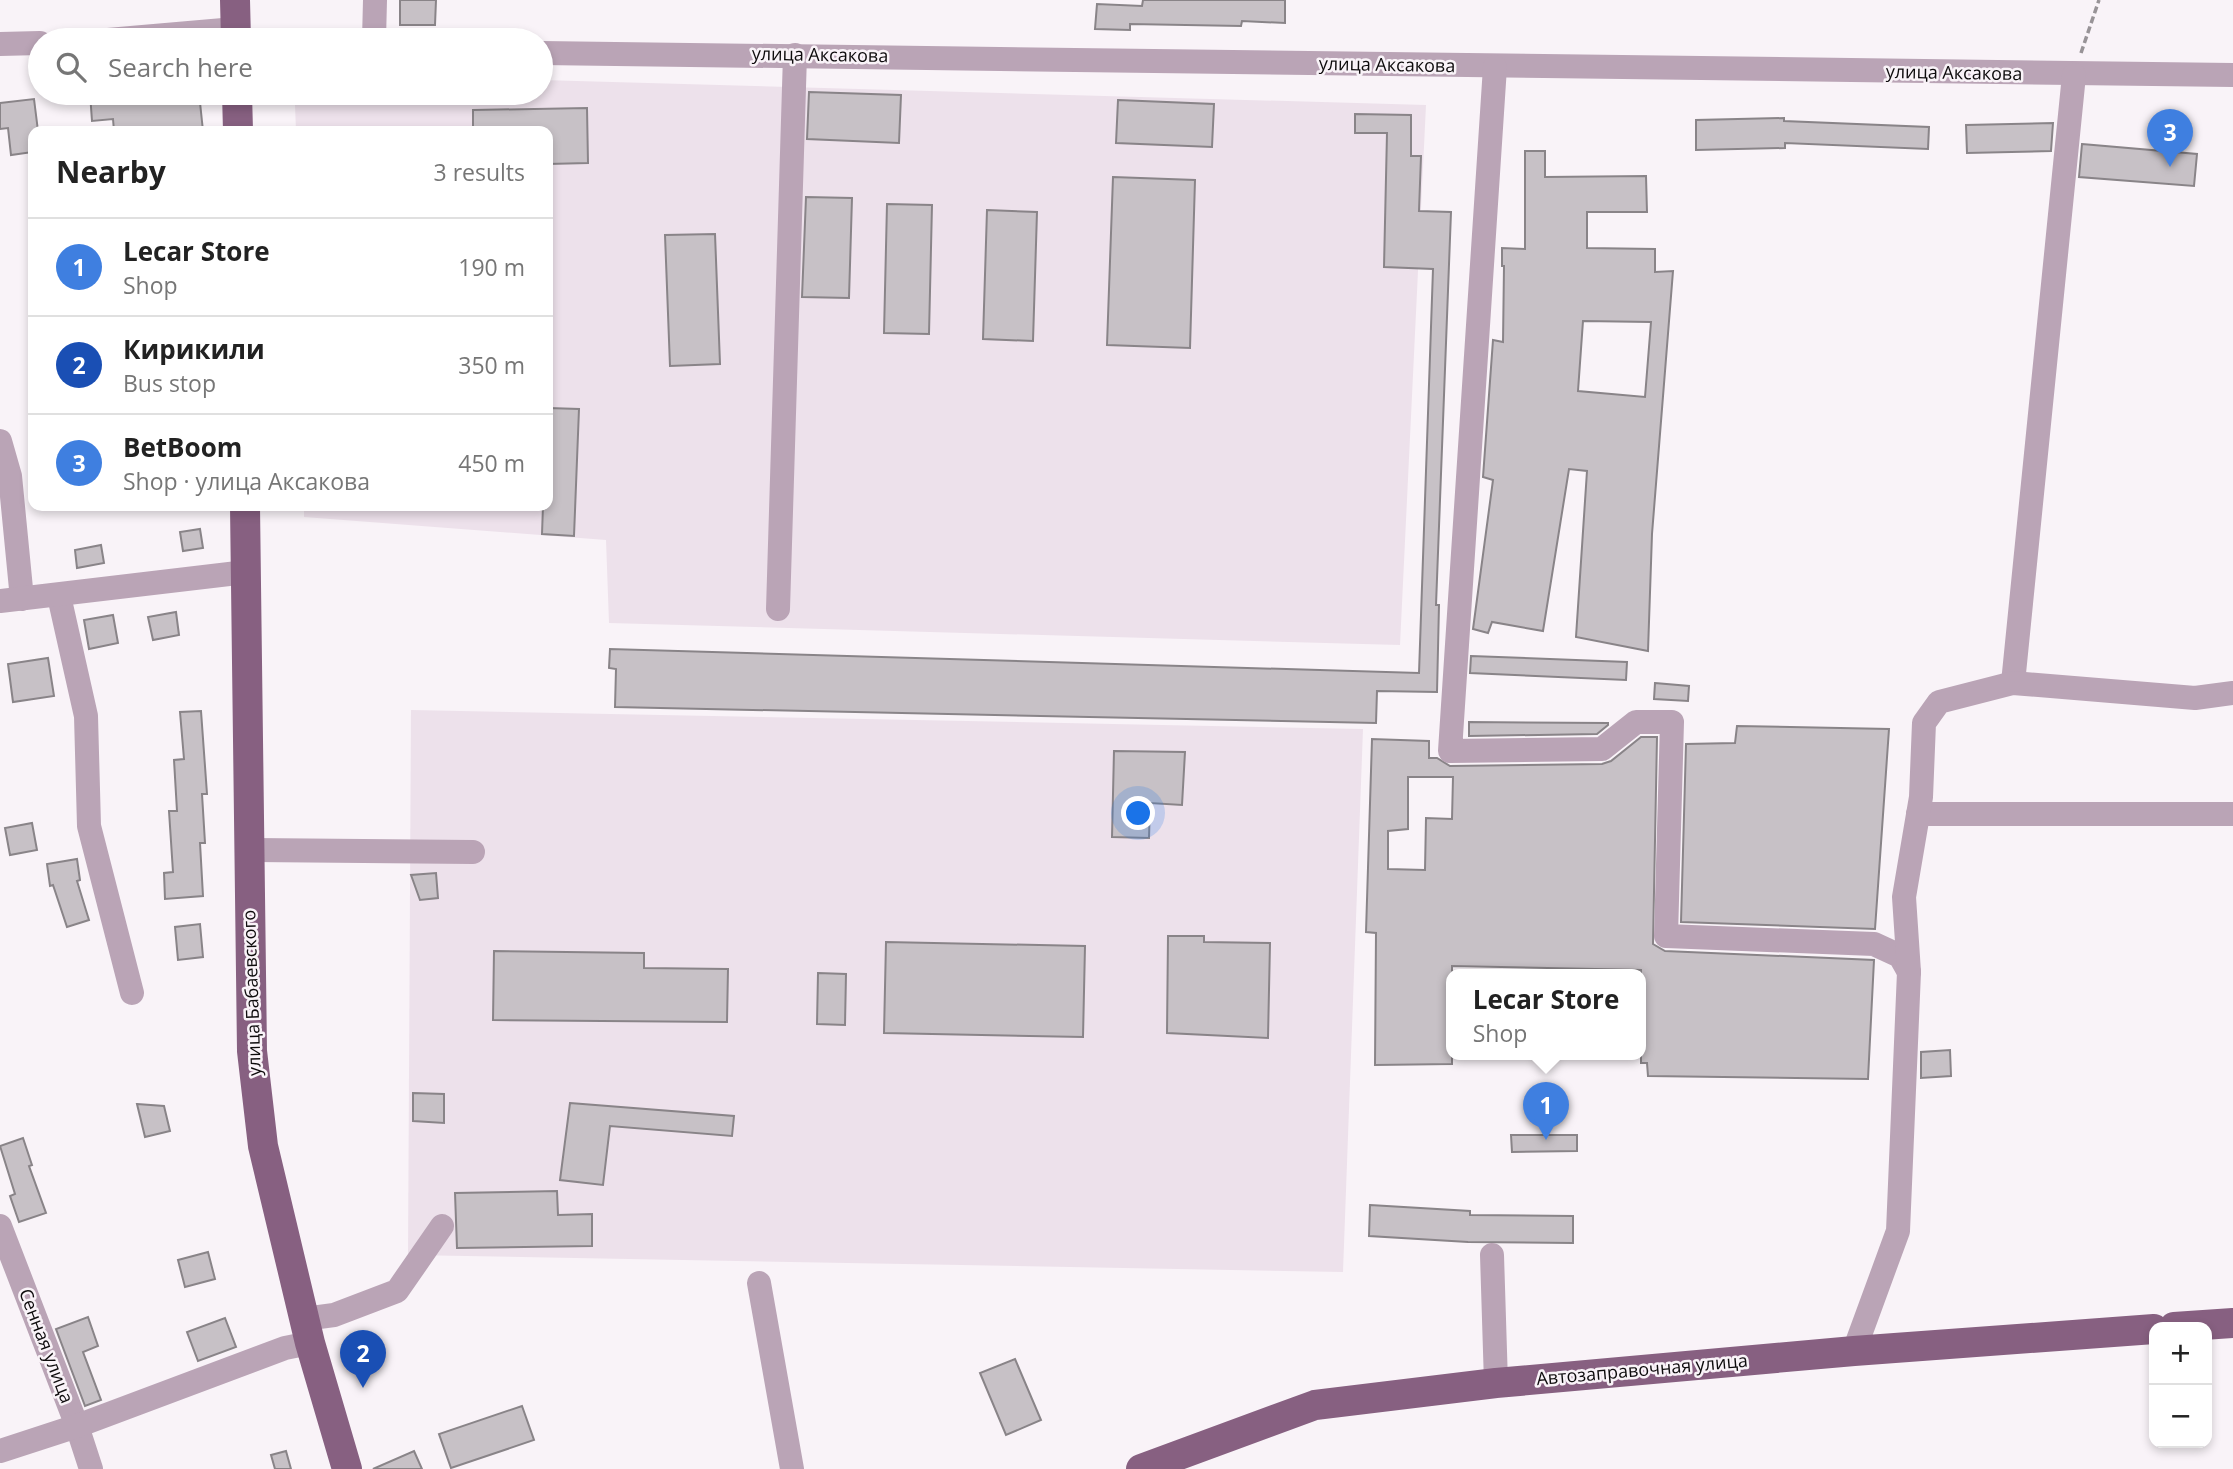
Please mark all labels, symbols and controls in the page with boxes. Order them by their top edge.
search box [28,28,553,105]
street label: улица Аксакова [752,41,888,67]
icon: search [52,48,90,86]
text: Search here [108,49,253,85]
street label: улица Аксакова [1319,51,1455,77]
street label: улица Аксакова [1886,59,2022,85]
pin: 3 [2147,109,2193,167]
text: Nearby [56,151,166,192]
text: 3 results [434,156,525,188]
text: Lecar Store [123,233,270,269]
text: 1 [72,251,86,283]
text: 190 m [458,251,525,283]
text: Shop [123,269,178,301]
text: Кирикили [123,331,265,367]
text: 2 [72,349,86,381]
text: 350 m [458,349,525,381]
text: Bus stop [123,367,216,399]
text: BetBoom [123,429,242,465]
text: 3 [72,447,86,479]
text: 450 m [458,447,525,479]
text: Shop · улица Аксакова [123,465,370,497]
your location [1121,796,1155,830]
street label: улица Бабаевского [236,910,266,1077]
popup [1446,969,1646,1060]
text: Lecar Store [1473,981,1619,1017]
text: Shop [1473,1017,1527,1049]
pin: 1 [1523,1082,1569,1140]
street label: Сенная улица [14,1285,80,1406]
map controls [2149,1322,2212,1448]
button: + [2149,1322,2212,1385]
pin: 2 [340,1330,386,1388]
street label: Автозаправочная улица [1535,1348,1749,1390]
button: − [2149,1385,2212,1448]

